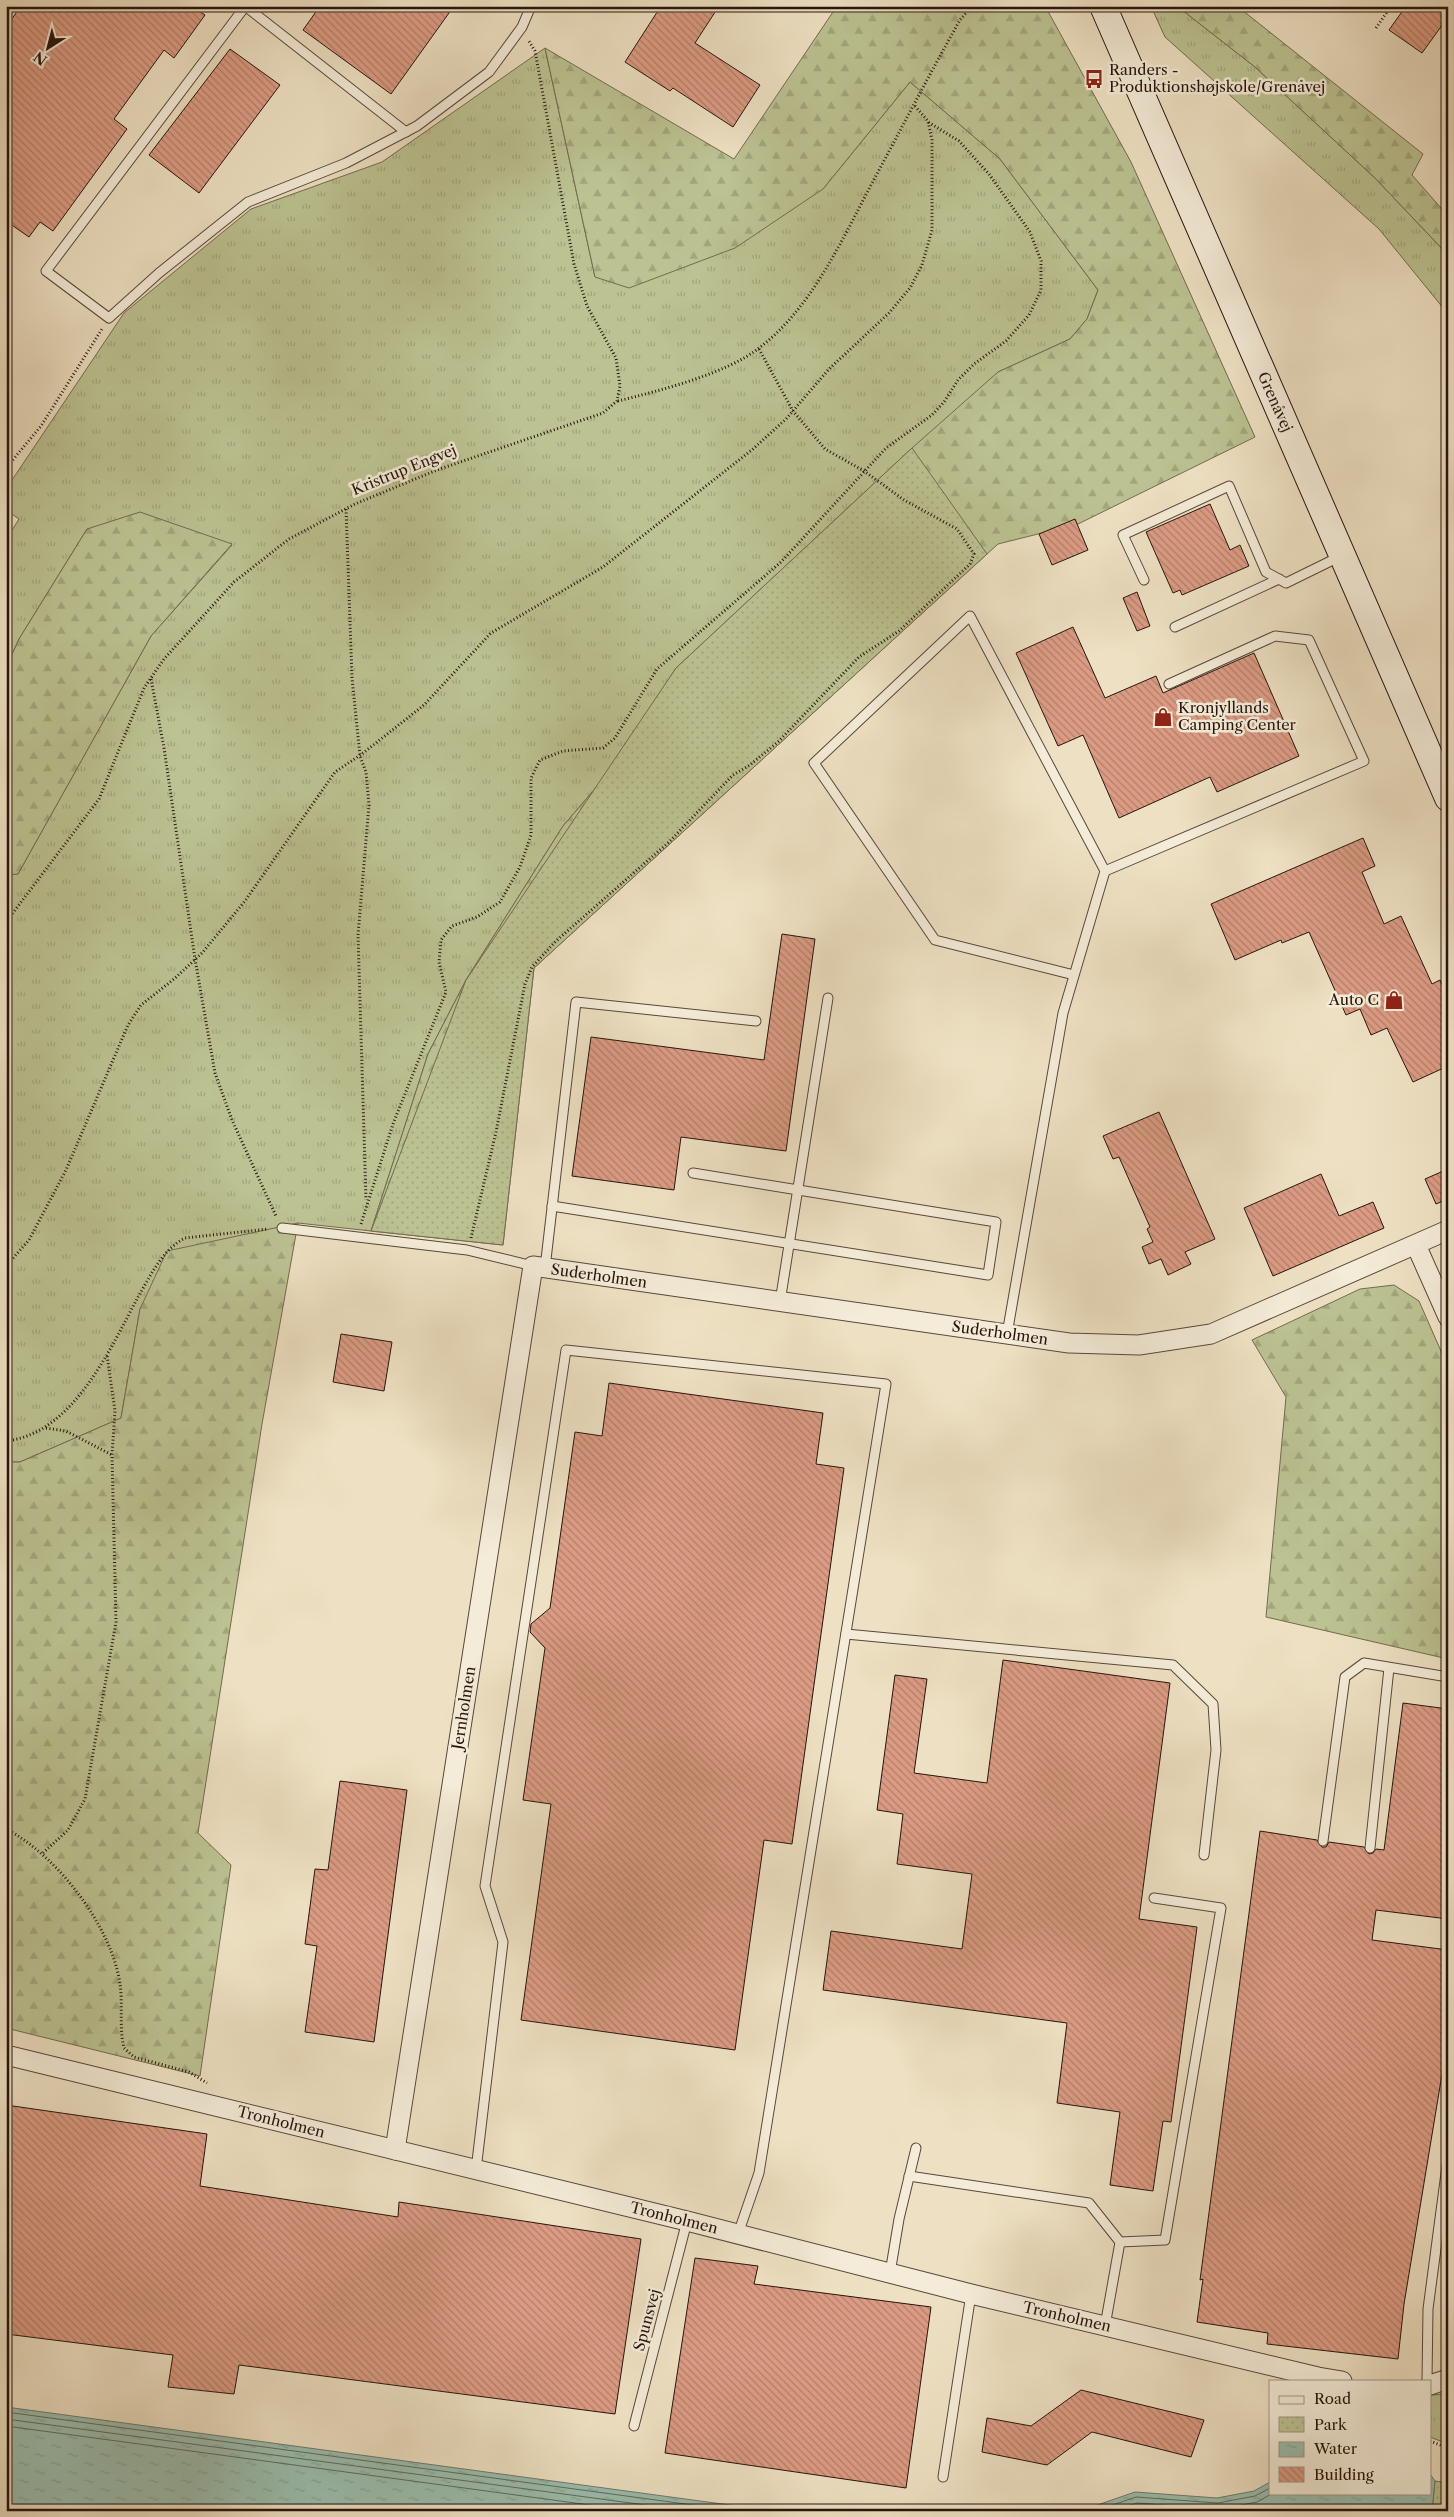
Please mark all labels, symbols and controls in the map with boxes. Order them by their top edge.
north arrow [22,22,72,72]
text: N [30,48,51,69]
place label: Randers - Produktionshøjskole/Grenåvej [1109,60,1325,96]
bus stop icon: Randers - Produktionshøjskole/Grenåvej [1083,68,1105,90]
street label: Grenåvej [1254,369,1297,435]
street label: Kristrup Engvej [349,440,459,499]
place label: Kronjyllands Camping Center [1178,698,1297,734]
shop icon: Kronjyllands Camping Center [1152,706,1174,728]
shop icon: Auto C [1383,989,1405,1011]
place label: Auto C [1328,990,1379,1009]
street label: Suderholmen [550,1259,649,1292]
street label: Suderholmen [951,1316,1050,1349]
street label: Jernholmen [447,1664,480,1753]
street label: Tronholmen [235,2101,328,2142]
street label: Tronholmen [628,2197,721,2238]
street label: Spunsvej [629,2287,664,2353]
street label: Tronholmen [1021,2297,1114,2336]
legend [1269,2380,1432,2494]
text: Road [1314,2389,1351,2408]
text: Park [1314,2415,1348,2434]
text: Water [1313,2439,1358,2458]
text: Building [1314,2465,1374,2484]

